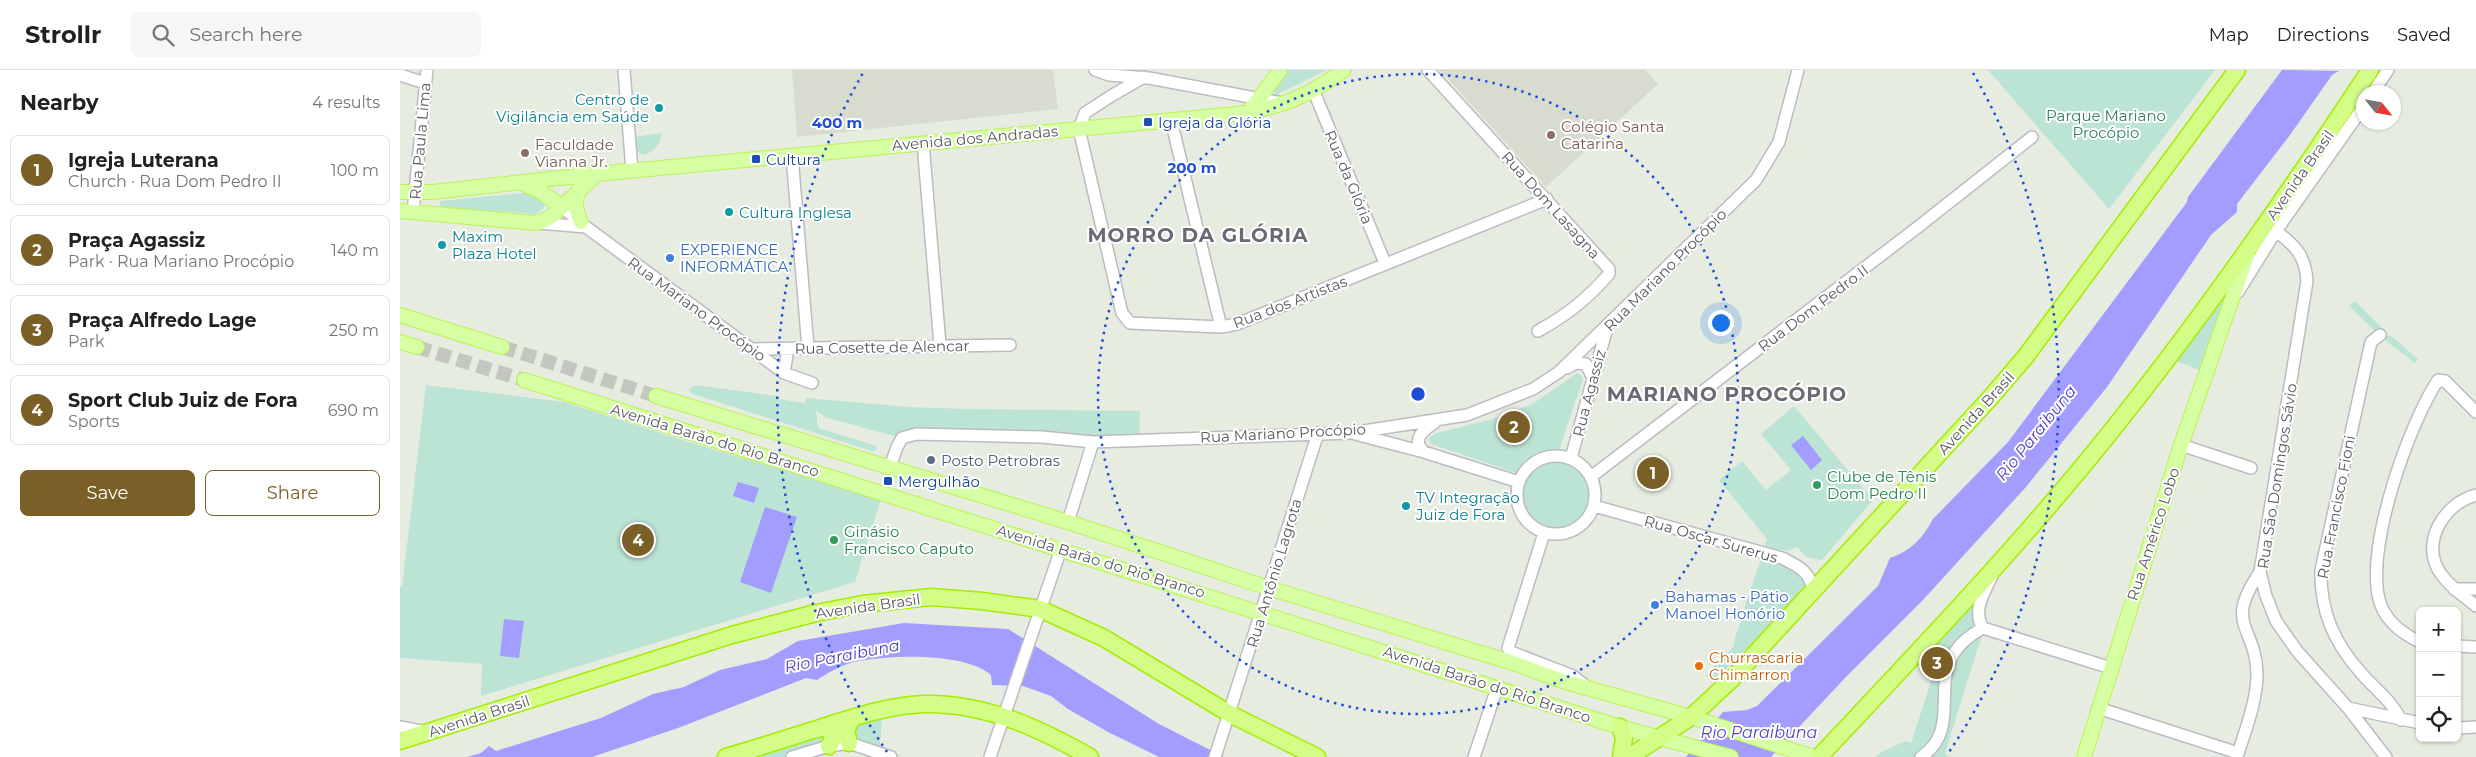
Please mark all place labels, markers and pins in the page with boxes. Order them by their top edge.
place label: Centro de Vigilância em Saúde [496,90,649,126]
marker: Centro de Vigilância em Saúde [653,102,665,114]
place label: Igreja da Glória [1158,113,1271,132]
marker: Igreja da Glória [1142,116,1154,128]
place label: Colégio Santa Catarina [1561,117,1664,153]
marker: Colégio Santa Catarina [1545,129,1557,141]
place label: Faculdade Vianna Jr. [535,135,614,171]
marker: Faculdade Vianna Jr. [519,147,531,159]
place label: Cultura [766,150,821,169]
marker: Cultura [750,153,762,165]
place label: Cultura Inglesa [739,203,852,222]
marker: Cultura Inglesa [723,206,735,218]
place label: Maxim Plaza Hotel [452,227,537,263]
marker: Maxim Plaza Hotel [436,239,448,251]
place label: EXPERIENCE INFORMÁTICA [680,240,789,276]
marker: EXPERIENCE INFORMÁTICA [664,252,676,264]
centre of rings [1409,385,1427,403]
pin: 2 [1498,408,1530,446]
place label: Posto Petrobras [941,451,1060,470]
marker: Posto Petrobras [925,454,937,466]
pin: 1 [1637,454,1669,492]
place label: Clube de Tênis Dom Pedro II [1827,467,1936,503]
place label: Mergulhão [898,472,980,491]
marker: Mergulhão [882,475,894,487]
marker: Clube de Tênis Dom Pedro II [1811,479,1823,491]
place label: TV Integração Juiz de Fora [1415,488,1520,524]
marker: TV Integração Juiz de Fora [1400,500,1412,512]
pin: 4 [622,521,654,559]
place label: Ginásio Francisco Caputo [844,522,974,558]
marker: Ginásio Francisco Caputo [828,534,840,546]
place label: Bahamas - Pátio Manoel Honório [1665,587,1789,623]
marker: Bahamas - Pátio Manoel Honório [1649,599,1661,611]
pin: 3 [1921,644,1953,682]
place label: Churrascaria Chimarron [1709,648,1803,684]
marker: Churrascaria Chimarron [1693,660,1705,672]

